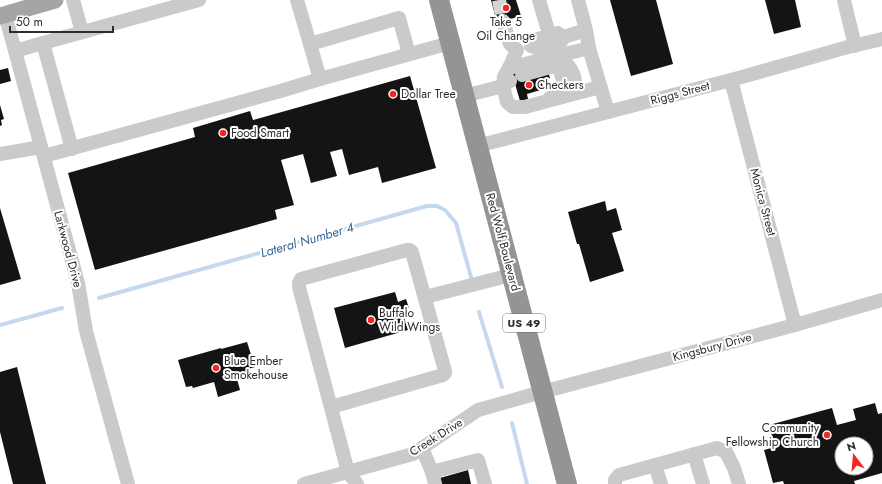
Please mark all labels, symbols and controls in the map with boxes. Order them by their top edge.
marker: Take 5 Oil Change [501,3,511,13]
scale bar [10,8,113,34]
text: 50 m [16,13,43,31]
place label: Take 5 Oil Change [477,13,535,45]
place label: Checkers [537,76,584,94]
street label: Riggs Street [648,76,712,110]
marker: Checkers [524,80,534,90]
place label: Dollar Tree [401,85,456,103]
marker: Dollar Tree [388,89,398,99]
place label: Food Smart [231,124,289,142]
marker: Food Smart [218,128,228,138]
street label: Monica Street [745,166,781,238]
street label: Red Wolf Boulevard [481,191,525,293]
street label: Larkwood Drive [49,209,87,289]
water label: Lateral Number 4 [258,217,356,262]
place label: Buffalo Wild Wings [379,304,440,336]
road number: US 49 [503,314,545,332]
marker: Buffalo Wild Wings [366,315,376,325]
street label: Kingsbury Drive [671,328,753,366]
place label: Blue Ember Smokehouse [224,352,288,384]
marker: Blue Ember Smokehouse [211,363,221,373]
street label: Creek Drive [406,413,466,461]
place label: Community Fellowship Church [726,419,820,451]
marker: Community Fellowship Church [822,430,832,440]
north arrow [834,436,874,476]
text: N [845,437,858,455]

